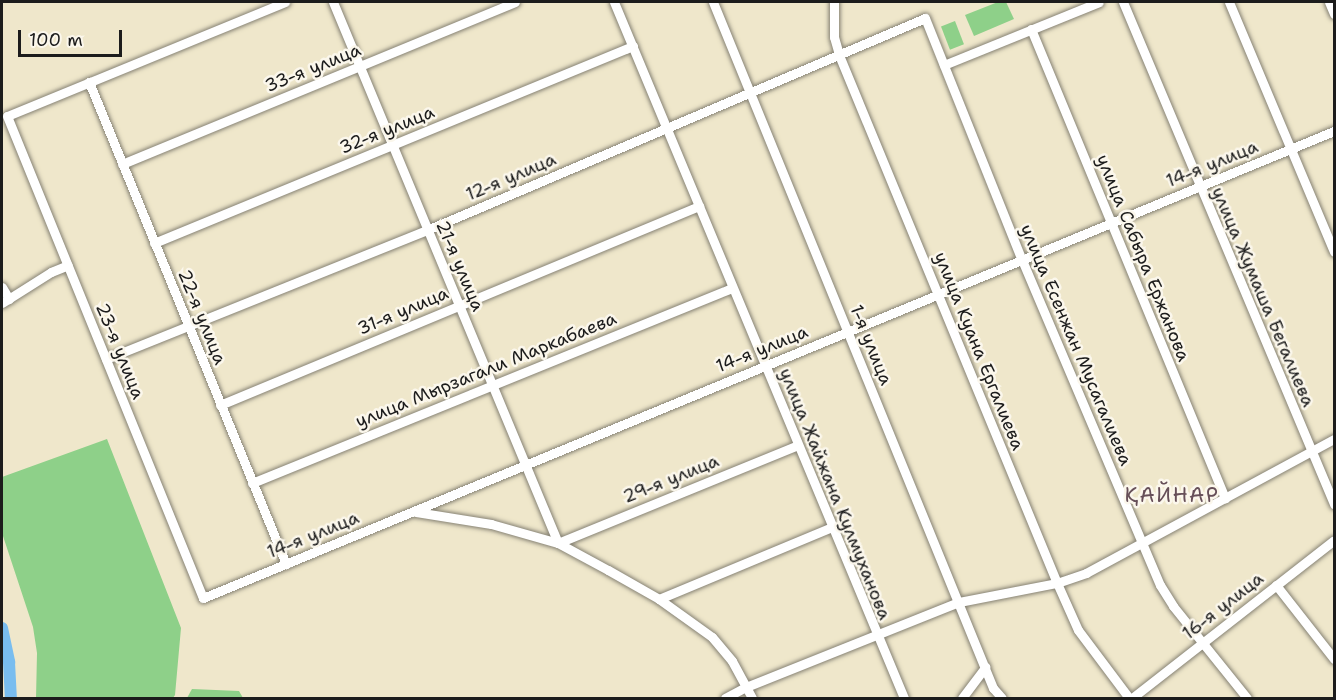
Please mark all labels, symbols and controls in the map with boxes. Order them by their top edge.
scale bar [21,18,124,56]
text: 100 m [29,28,83,52]
street label: 33-я улица [262,39,364,97]
street label: 32-я улица [336,101,438,159]
street label: 14-я улица [1163,136,1261,192]
street label: 12-я улица [463,148,559,206]
street label: улица Сабыра Ержанова [1092,151,1194,365]
street label: улица Жумаша Бегалиева [1207,184,1319,410]
street label: 21-я улица [431,217,489,315]
street label: улица Есенжан Мусагалиева [1015,221,1137,469]
street label: улица Куана Ергалиева [929,249,1029,453]
street label: 22-я улица [173,266,231,368]
street label: 31-я улица [354,282,452,340]
street label: 23-я улица [91,300,149,402]
street label: 1-я улица [845,302,897,388]
street label: улица Мырзагали Маркабаева [352,308,620,432]
street label: 14-я улица [713,321,811,377]
street label: улица Жайжана Кулмуханова [775,365,895,623]
street label: 29-я улица [620,450,722,508]
district label: ҚАЙНАР [1125,482,1219,508]
street label: 14-я улица [264,507,362,563]
street label: 16-я улица [1178,568,1268,644]

